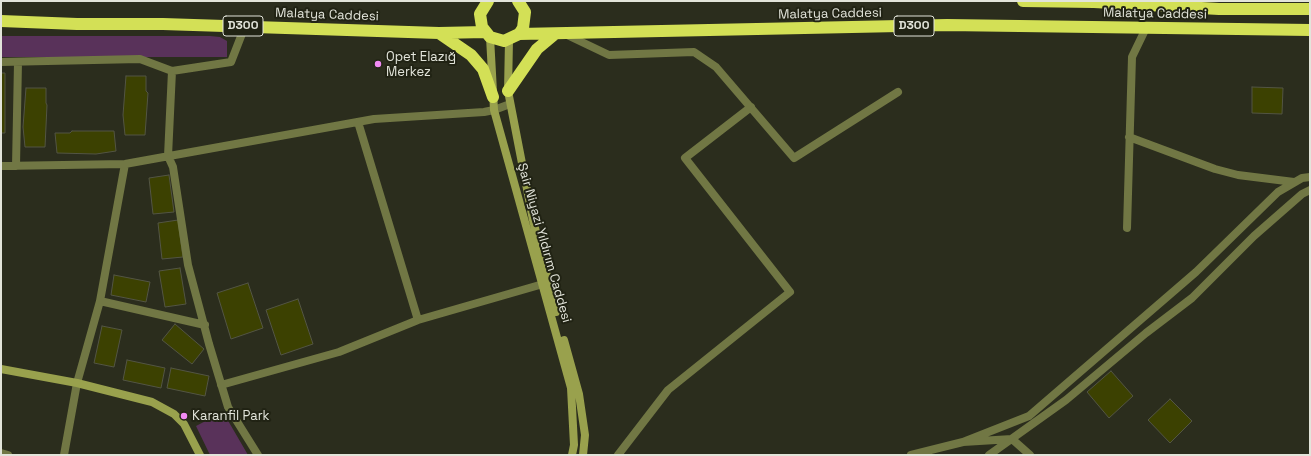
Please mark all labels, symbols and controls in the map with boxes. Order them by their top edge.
street label: Malatya Caddesi [275,5,379,25]
street label: Malatya Caddesi [778,5,882,23]
street label: Malatya Caddesi [1103,5,1207,23]
road number: D300 [223,16,263,36]
road number: D300 [894,16,934,36]
place label: Opet Elazığ Merkez [386,49,456,80]
marker: Opet Elazığ Merkez [373,59,383,69]
street label: Şair Niyazi Yıldırım Caddesi [514,161,574,325]
place label: Karanfil Park [192,408,270,424]
marker: Karanfil Park [179,411,189,421]

